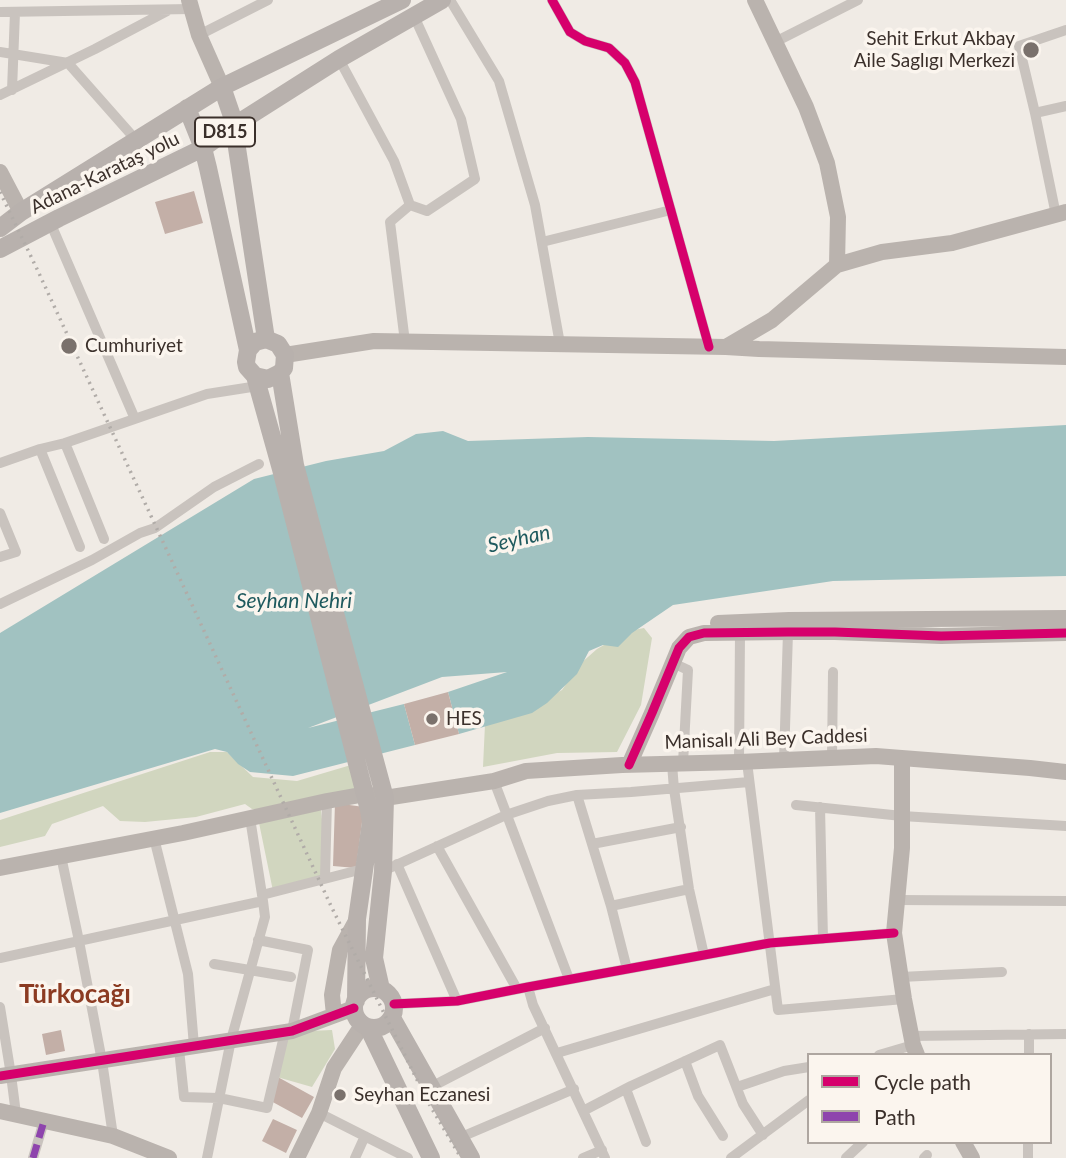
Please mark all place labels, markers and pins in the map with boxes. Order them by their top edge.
place label: Sehit Erkut Akbay Aile Saglıgı Merkezi [854,28,1015,72]
marker: Sehit Erkut Akbay Aile Saglıgı Merkezi [1021,40,1041,60]
place label: Cumhuriyet [85,335,183,357]
marker: Cumhuriyet [59,336,79,356]
place label: HES [446,708,482,730]
marker: HES [424,711,440,727]
place label: Seyhan Eczanesi [354,1084,490,1106]
marker: Seyhan Eczanesi [332,1087,348,1103]

